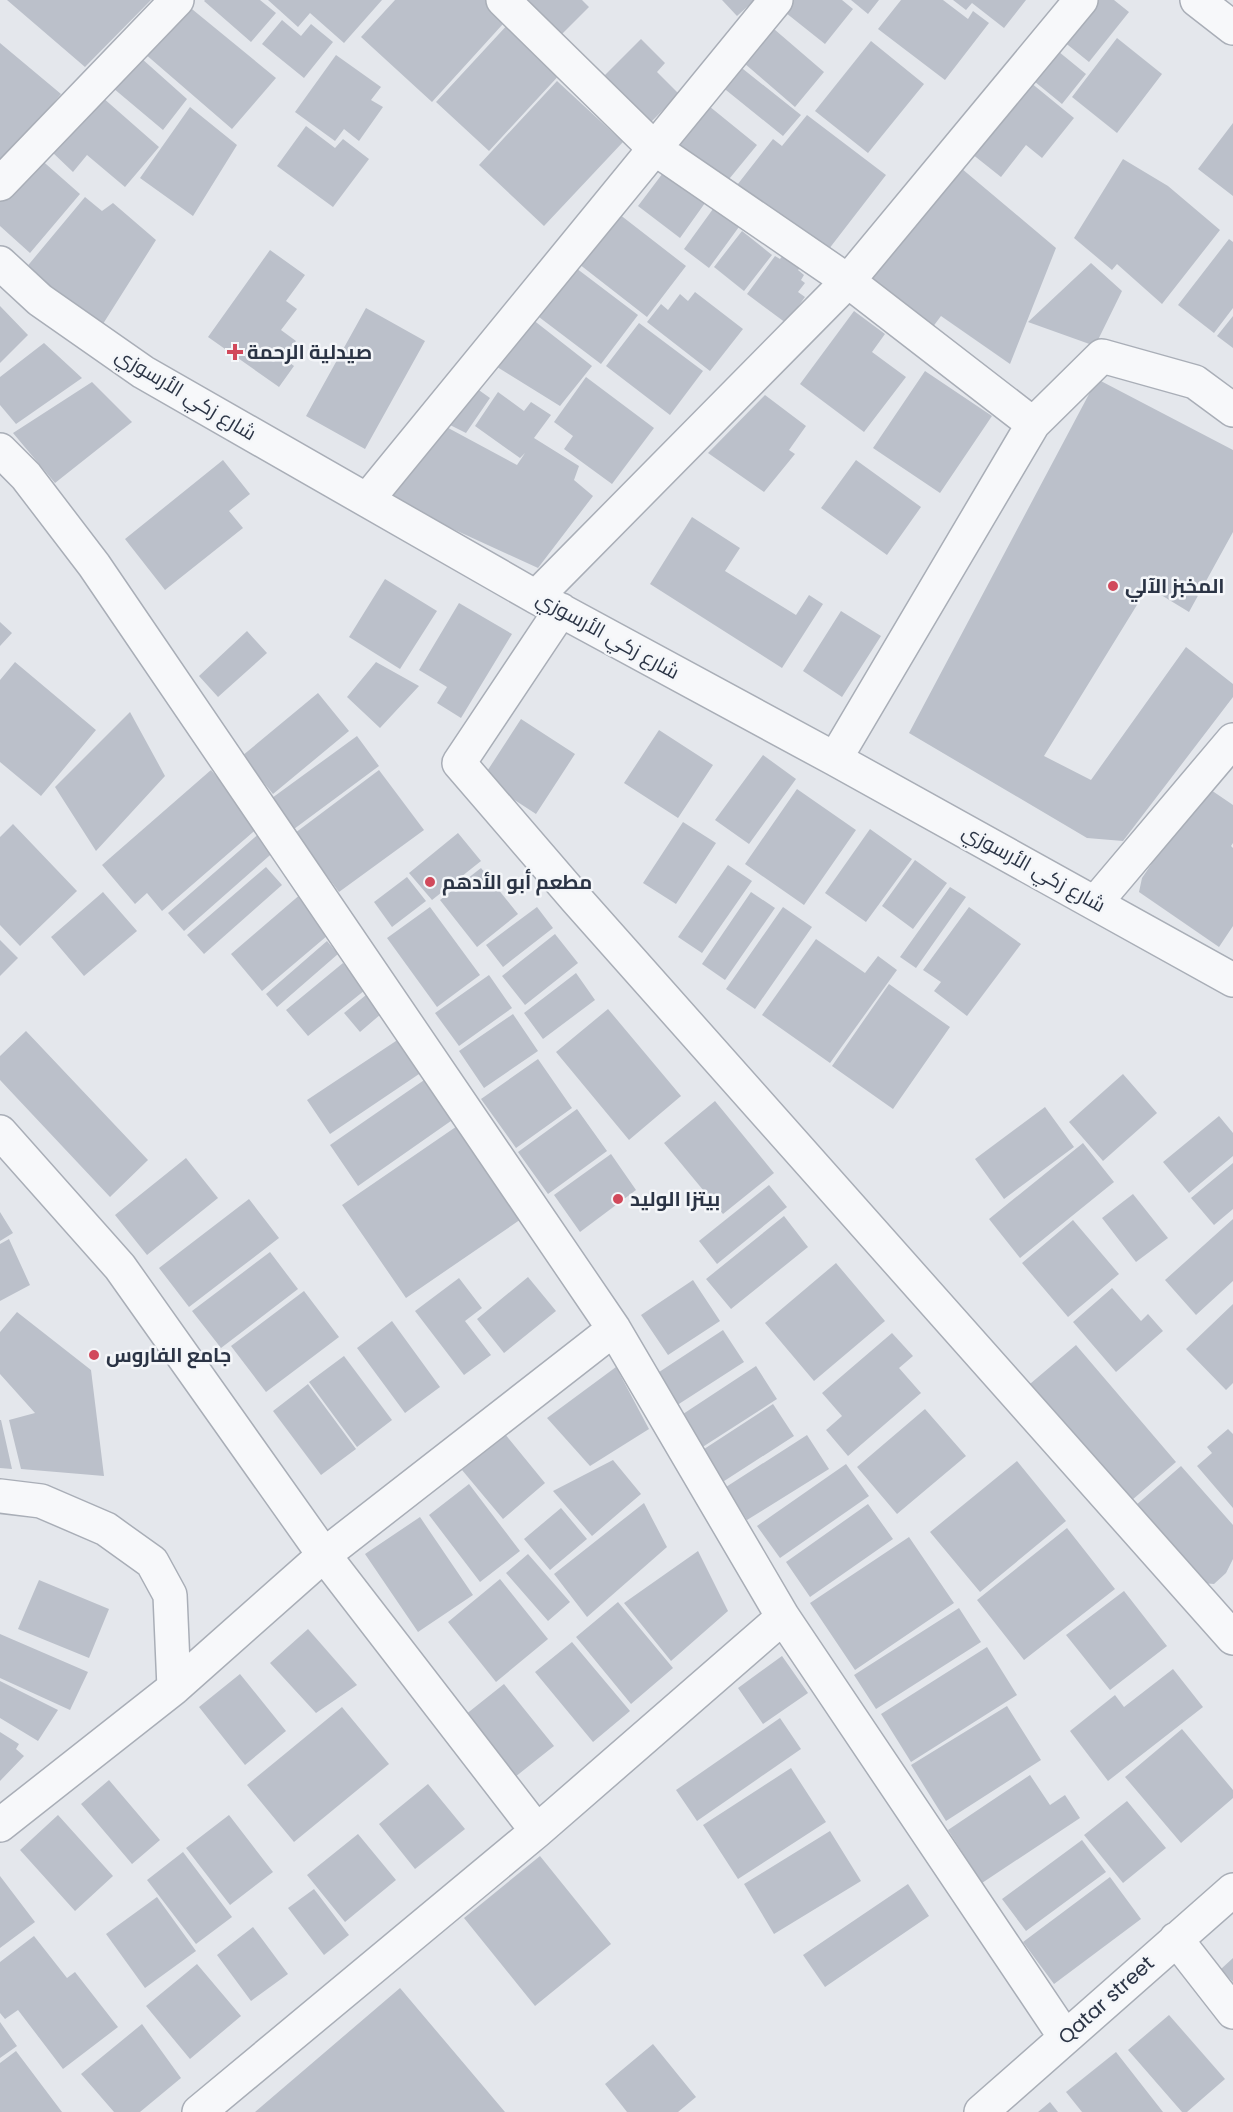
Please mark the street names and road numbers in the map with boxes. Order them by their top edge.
street label: شارع زكي الأرسوزي [109,341,262,449]
street label: شارع زكي الأرسوزي [530,584,685,688]
street label: شارع زكي الأرسوزي [956,817,1111,921]
street label: Qatar street [1052,1949,1160,2051]

